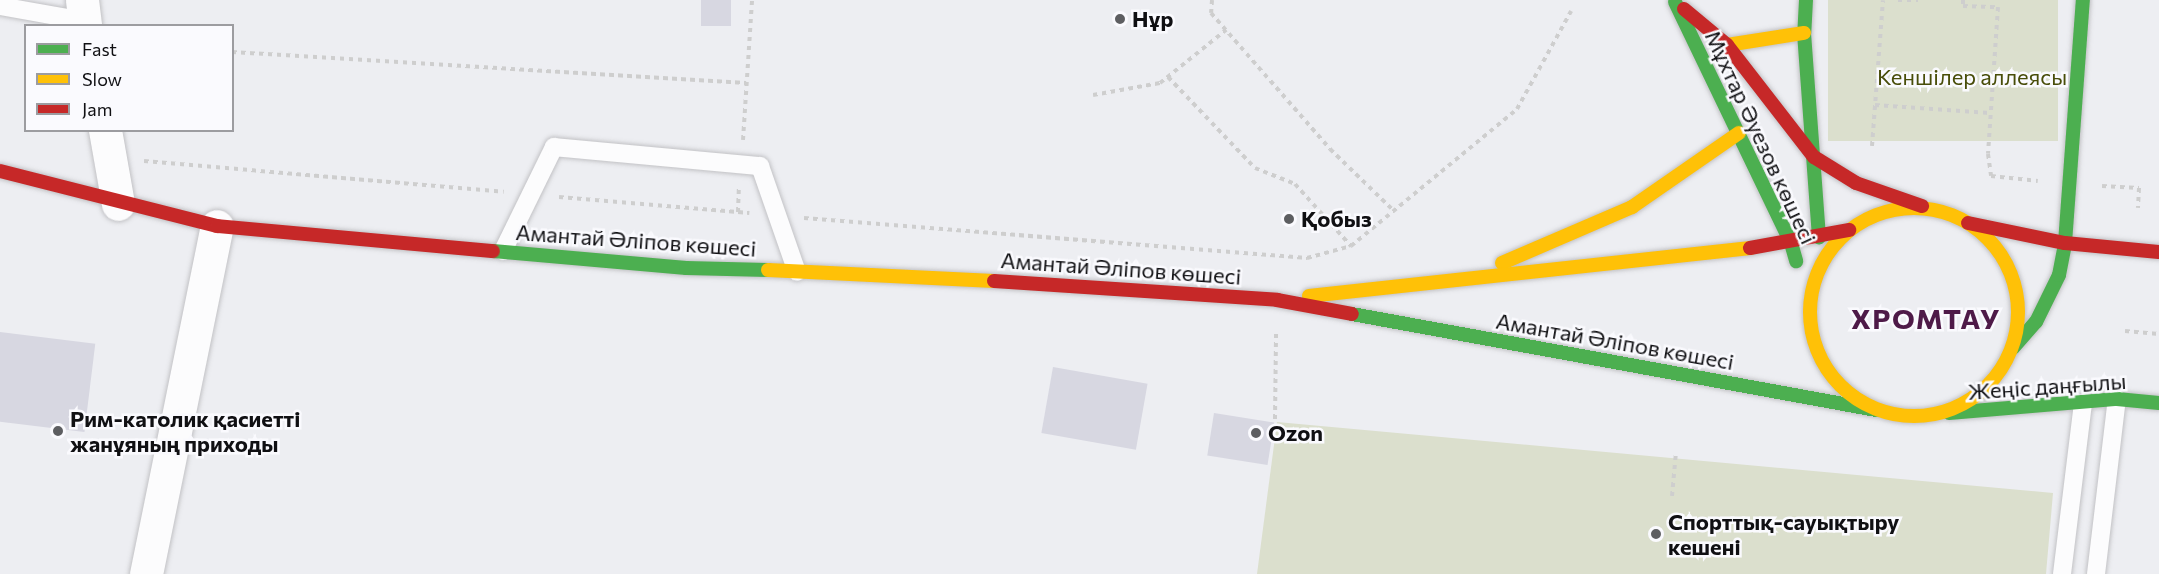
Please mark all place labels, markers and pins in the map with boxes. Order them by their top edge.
place label: Нұр [1132,6,1173,32]
marker: Нұр [1113,12,1127,26]
place label: Қобыз [1301,206,1372,232]
marker: Қобыз [1282,212,1296,226]
place label: Рим-католик қасиетті жанұяның приходы [70,405,300,457]
place label: Ozon [1268,420,1323,446]
marker: Рим-католик қасиетті жанұяның приходы [51,424,65,438]
marker: Ozon [1249,426,1263,440]
place label: Спорттық-сауықтыру кешені [1668,508,1899,560]
marker: Спорттық-сауықтыру кешені [1649,527,1663,541]

